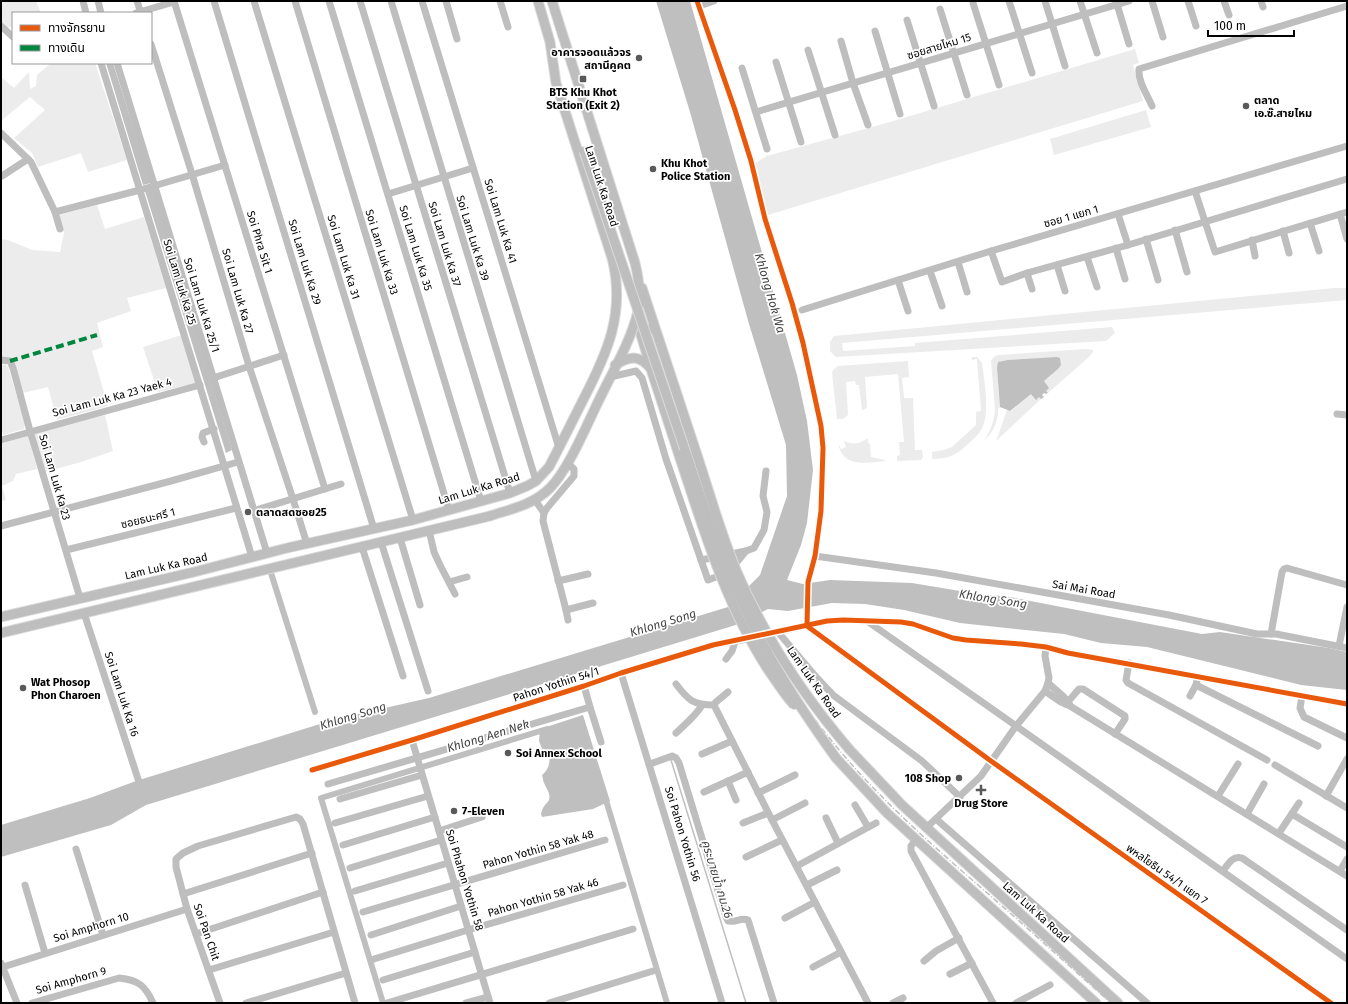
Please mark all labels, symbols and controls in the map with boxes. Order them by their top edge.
legend [12,12,152,64]
scale bar [1208,12,1294,38]
text: 100 m [1214,19,1246,33]
text: ทางจักรยาน [48,21,105,35]
street label: ซอยสายไหม 15 [906,30,973,62]
text: ทางเดิน [48,41,85,55]
place label: อาคารจอดแล้วจร สถานีคูคต [551,46,631,72]
marker: อาคารจอดแล้วจร สถานีคูคต [634,53,644,63]
marker: BTS Khu Khot Station (Exit 2) [578,74,588,84]
place label: BTS Khu Khot Station (Exit 2) [546,86,620,112]
place label: ตลาด เอ.ซ๊.สายไหม [1254,94,1312,120]
marker: ตลาด เอ.ซ๊.สายไหม [1241,101,1251,111]
street label: Lam Luk Ka Road [582,144,621,228]
place label: Khu Khot Police Station [661,157,730,183]
marker: Khu Khot Police Station [648,164,658,174]
street label: Soi Lam Luk Ka 41 [481,177,520,265]
street label: Soi Lam Luk Ka 39 [453,194,492,283]
street label: Soi Lam Luk Ka 37 [425,200,464,288]
street label: ซอย 1 แยก 1 [1042,202,1100,230]
street label: Soi Lam Luk Ka 35 [396,204,435,293]
street label: Soi Lam Luk Ka 33 [362,208,401,296]
street label: Soi Phra Sit 1 [244,209,275,275]
street label: Soi Lam Luk Ka 31 [324,213,363,301]
street label: Soi Lam Luk Ka 29 [285,218,324,307]
street label: Soi Lam Luk Ka 25 [160,238,199,327]
street label: Soi Lam Luk Ka 27 [219,247,256,335]
water label: Khlong Hok Wa [752,251,788,335]
street label: Soi Lam Luk Ka 25/1 [181,256,222,354]
street label: Soi Lam Luk Ka 23 Yaek 4 [51,375,173,420]
street label: Soi Lam Luk Ka 23 [36,433,73,522]
street label: Lam Luk Ka Road [437,470,522,507]
street label: ซอยธนะศรี 1 [120,505,177,531]
place label: ตลาดสดซอย25 [256,506,327,519]
marker: ตลาดสดซอย25 [243,507,253,517]
street label: Lam Luk Ka Road [123,551,209,582]
street label: Sai Mai Road [1051,578,1117,601]
water label: Khlong Song [958,587,1028,611]
water label: Khlong Song [628,606,698,640]
street label: Lam Luk Ka Road [784,644,843,721]
street label: Soi Lam Luk Ka 16 [102,650,141,738]
street label: Pahon Yothin 54/1 [512,664,601,705]
place label: Wat Phosop Phon Charoen [31,676,101,702]
marker: Wat Phosop Phon Charoen [18,683,28,693]
water label: Khlong Song [318,699,388,733]
water label: Khlong Aen Nek [445,717,531,755]
place label: Soi Annex School [516,747,603,760]
marker: Soi Annex School [503,748,513,758]
place label: 108 Shop [905,772,951,785]
marker: 108 Shop [954,773,964,783]
street label: Soi Pahon Yothin 56 [662,785,703,883]
marker: Drug Store [976,785,986,795]
place label: Drug Store [954,797,1008,810]
place label: 7-Eleven [462,805,504,818]
marker: 7-Eleven [449,806,459,816]
street label: Pahon Yothin 58 Yak 48 [481,827,595,872]
street label: Soi Phahon Yothin 58 [443,828,486,933]
water label: คูระบายน้ำ กม.26 [697,837,738,920]
street label: พหลโยธิน 54/1 แยก 7 [1124,841,1210,907]
street label: Pahon Yothin 58 Yak 46 [486,875,600,920]
street label: Lam Luk Ka Road [1000,879,1071,946]
street label: Soi Pan Chit [191,902,222,962]
street label: Soi Amphorn 10 [52,910,130,945]
street label: Soi Amphorn 9 [34,964,108,997]

